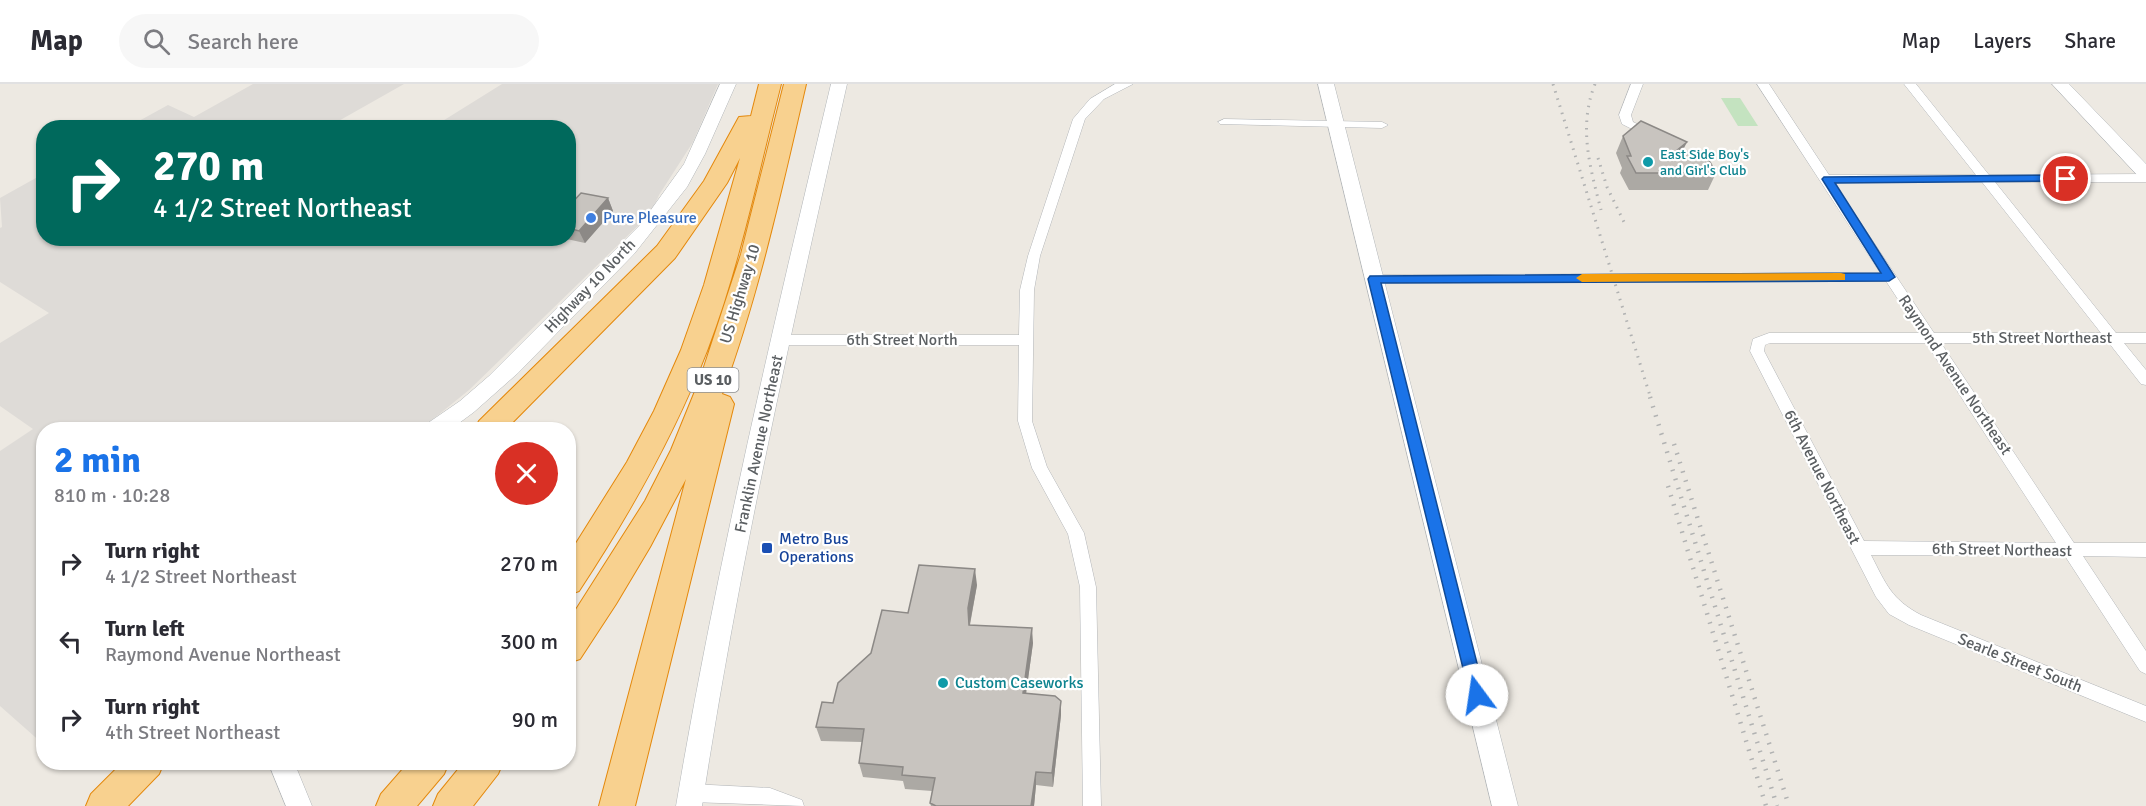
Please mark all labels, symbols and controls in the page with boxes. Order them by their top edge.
search box [119,14,539,68]
text: Map [30,24,83,58]
icon: search [140,25,173,58]
text: Search here [188,28,299,55]
text: Map [1902,28,1940,54]
text: Layers [1973,28,2031,54]
text: Share [2064,28,2116,54]
text: 270 m [153,141,264,192]
icon: right [54,144,132,222]
place label: East Side Boy's and Girl's Club [1660,146,1749,179]
pin [2040,153,2091,204]
marker: East Side Boy's and Girl's Club [1641,155,1655,169]
icon: arrive [2049,162,2082,195]
text: 4 1/2 Street Northeast [153,192,412,225]
place label: Pure Pleasure [603,208,697,228]
marker: Pure Pleasure [584,211,598,225]
street label: Highway 10 North [540,235,640,337]
street label: US Highway 10 [715,242,765,346]
street label: Raymond Avenue Northeast [1894,291,2016,459]
street label: 5th Street Northeast [1972,328,2112,348]
street label: 6th Street North [846,330,958,350]
street label: Franklin Avenue Northeast [730,353,788,535]
road number: US 10 [688,368,738,392]
street label: 6th Avenue Northeast [1779,406,1865,548]
text: 2 min [54,438,141,483]
button: close [495,442,558,505]
text: 810 m · 10:28 [54,483,170,508]
place label: Metro Bus Operations [779,529,854,567]
text: Turn right [105,537,200,564]
street label: 6th Street Northeast [1932,539,2073,561]
marker: Metro Bus Operations [760,541,774,555]
icon: right [54,547,87,580]
text: 270 m [500,550,558,577]
text: 4 1/2 Street Northeast [105,564,297,589]
text: Turn left [105,615,185,642]
icon: left [54,625,87,658]
text: 300 m [500,628,558,655]
street label: Searle Street South [1955,629,2085,697]
text: Raymond Avenue Northeast [105,642,341,667]
position arrow [1445,663,1509,727]
place label: Custom Caseworks [955,673,1083,693]
marker: Custom Caseworks [936,676,950,690]
text: Turn right [105,693,200,720]
icon: right [54,703,87,736]
text: 90 m [512,706,558,733]
text: 4th Street Northeast [105,720,280,745]

